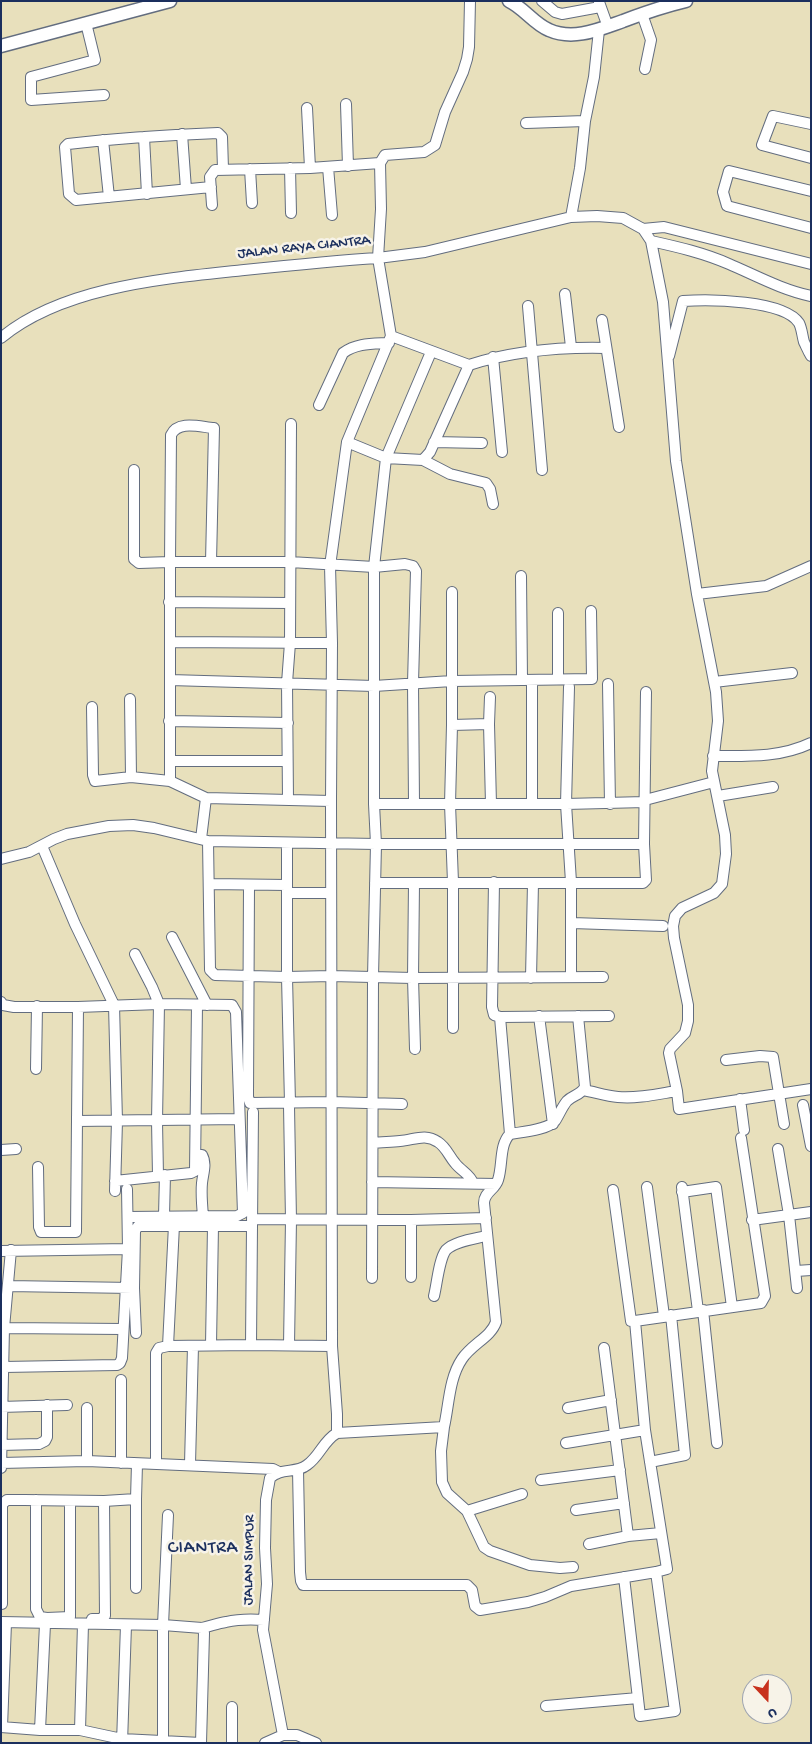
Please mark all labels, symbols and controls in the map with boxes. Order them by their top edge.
street label: JALAN RAYA CIANTRA [237,232,371,264]
street label: JALAN SIMPUR [240,1515,260,1605]
district label: CIANTRA [167,1538,239,1560]
north arrow [742,1674,792,1724]
text: U [765,1703,779,1722]

